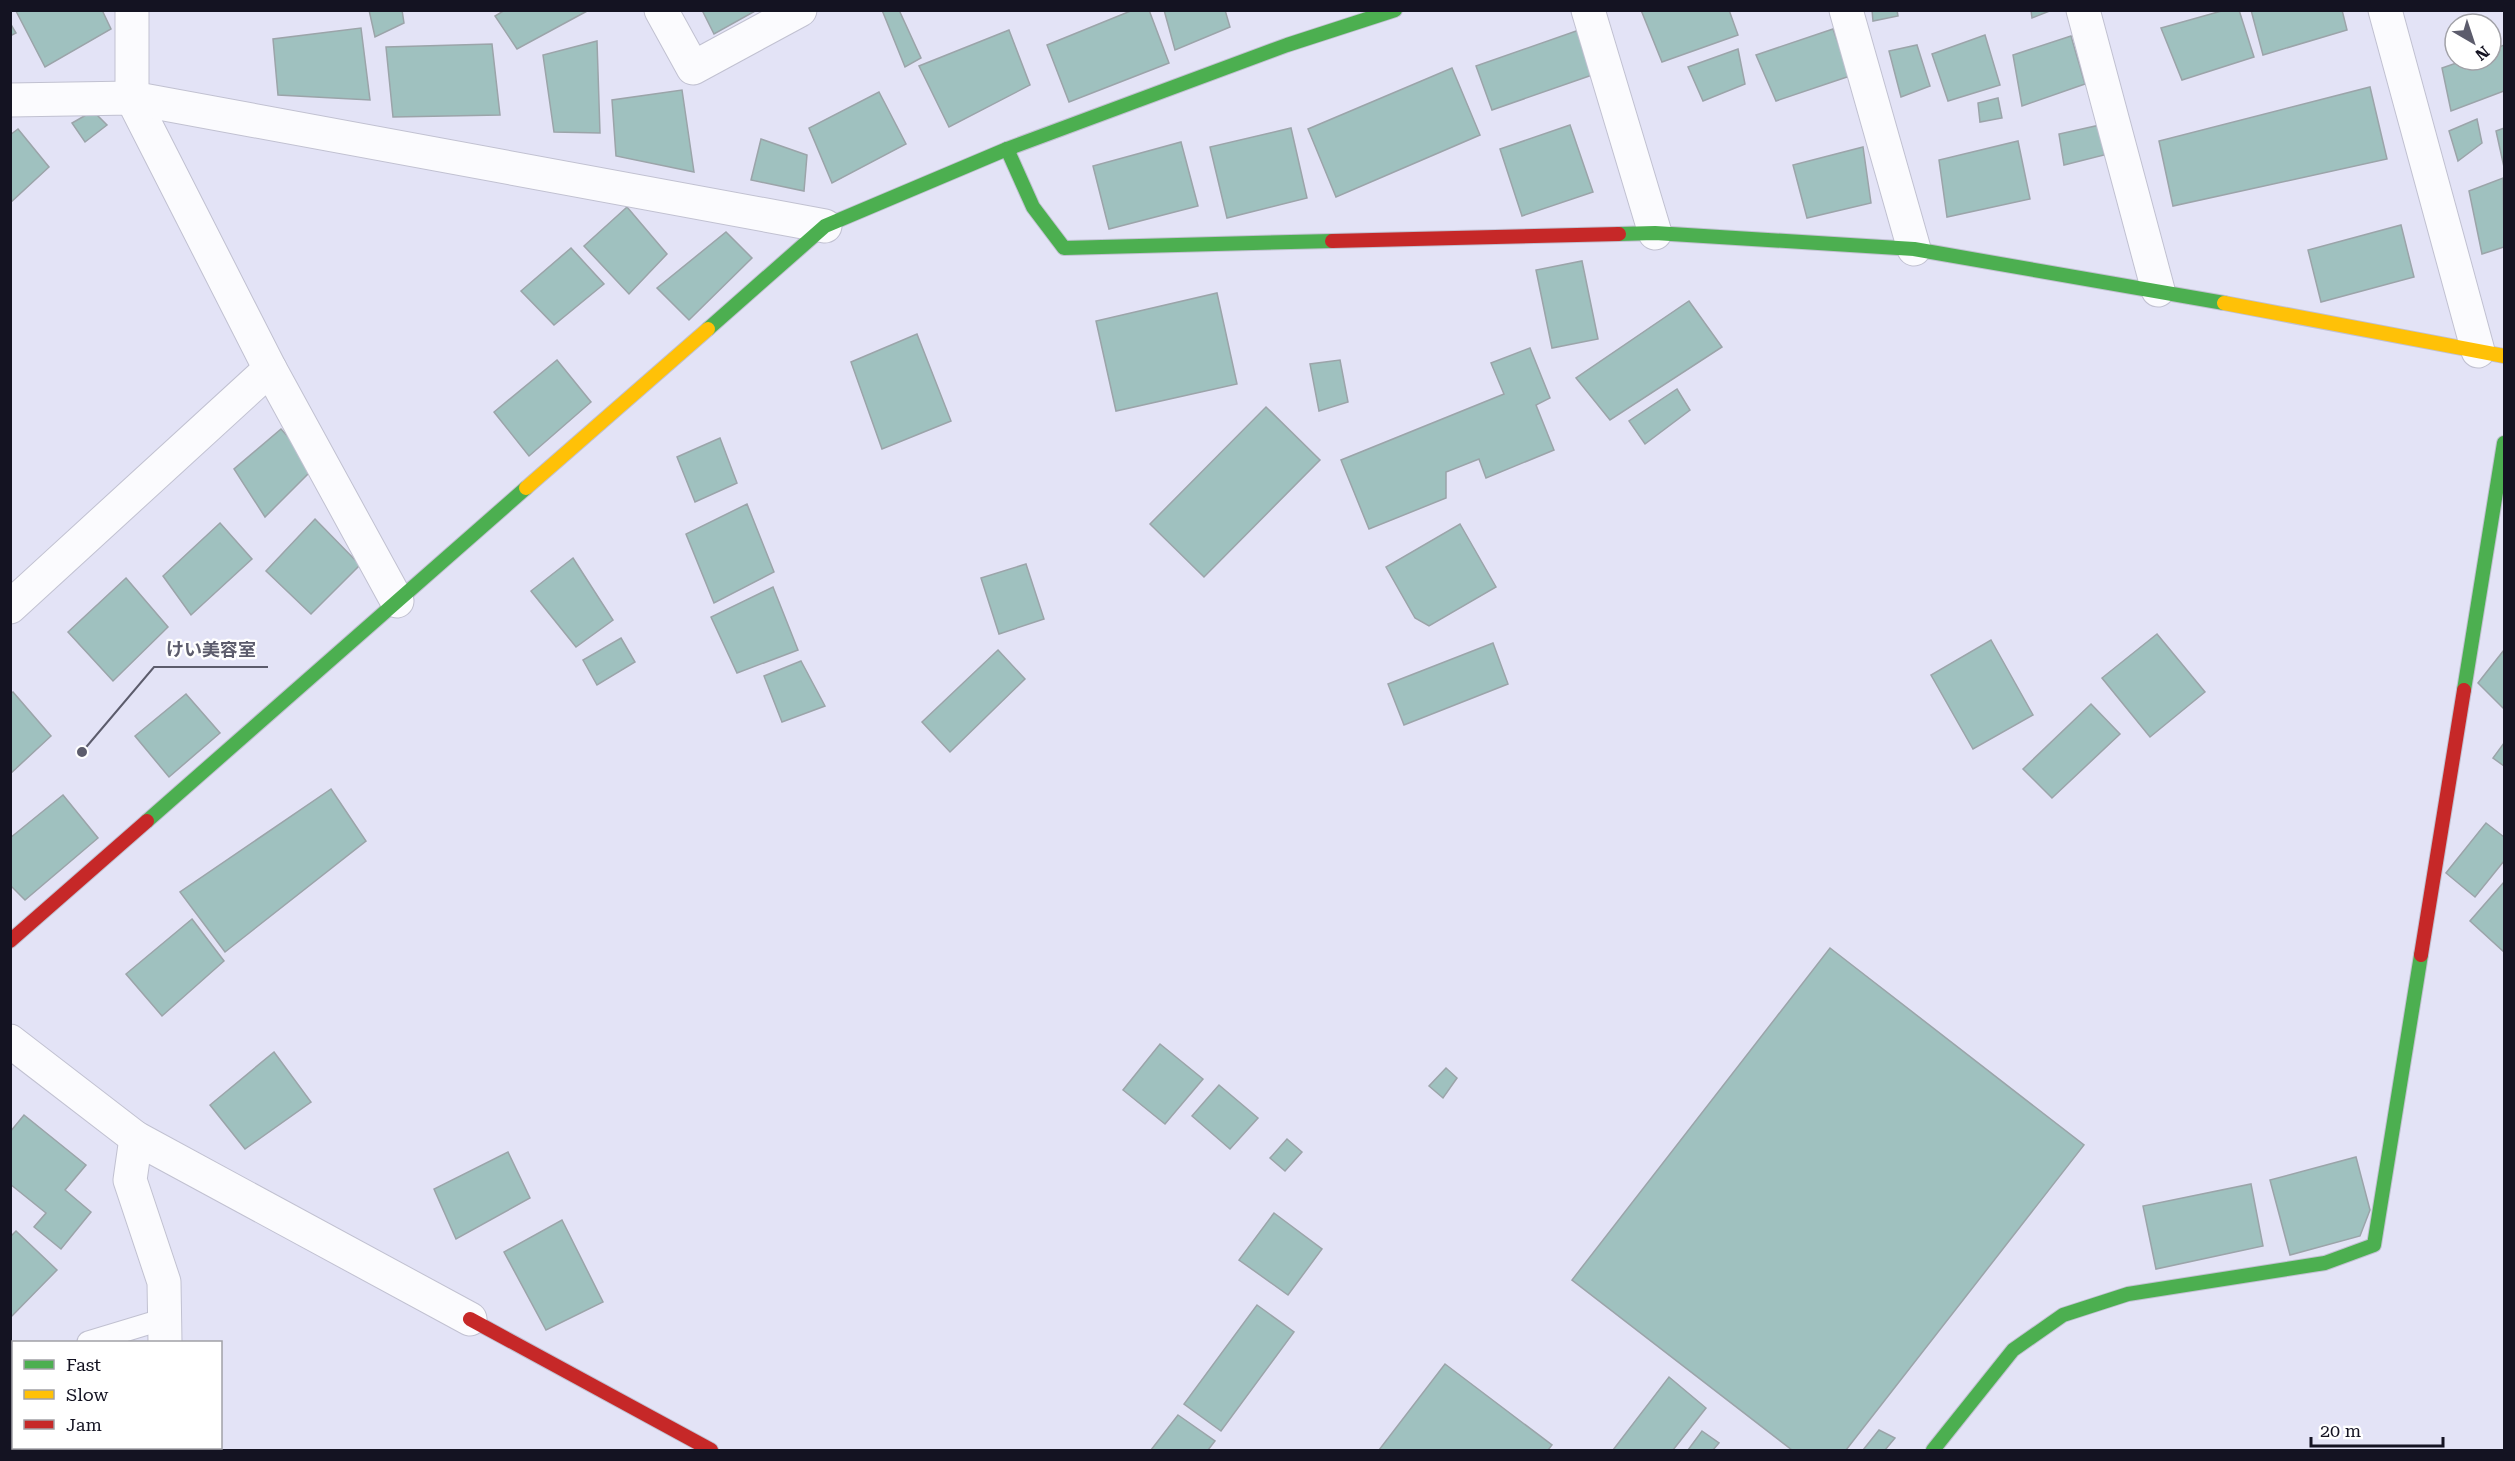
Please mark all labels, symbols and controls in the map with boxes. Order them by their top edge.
north arrow [2443,12,2503,72]
text: N [2471,42,2493,65]
callout: けい美容室 [154,631,268,667]
text: けい美容室 [166,639,256,660]
legend [12,1341,222,1449]
text: Fast [66,1354,101,1375]
text: Slow [66,1384,108,1405]
scale bar [2311,1410,2443,1448]
text: Jam [66,1414,102,1435]
text: 20 m [2320,1420,2361,1441]

